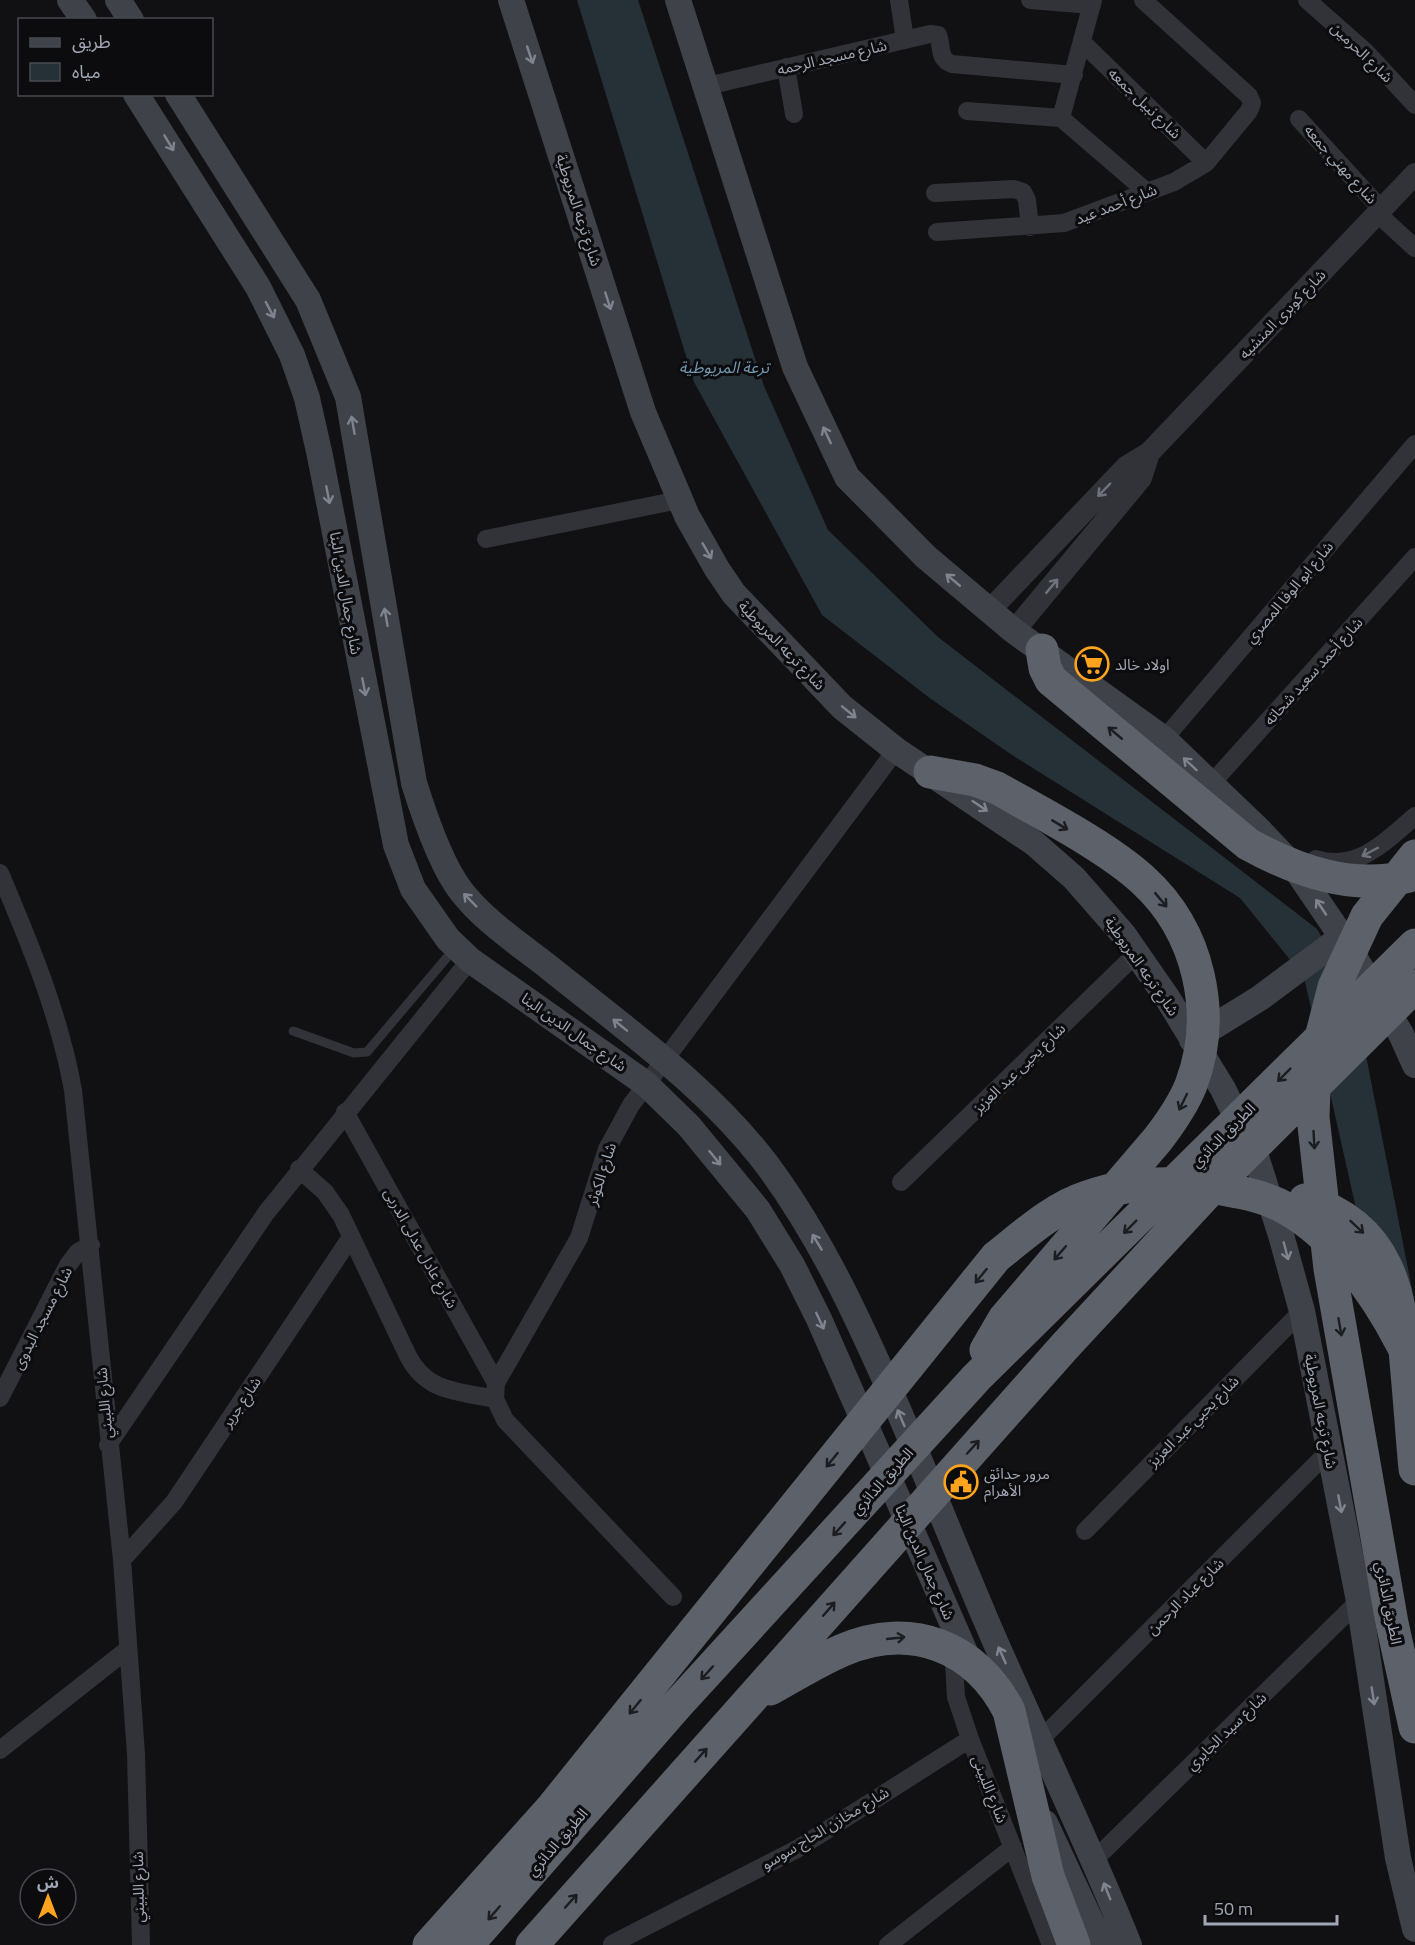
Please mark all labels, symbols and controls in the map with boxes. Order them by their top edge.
street label: شارع الحرمين [1325,16,1399,89]
legend [18,18,213,96]
text: طريق [72,28,111,55]
street label: شارع مسجد الرحمه [775,33,889,82]
one-way arrow [525,45,536,64]
text: مياه [72,58,101,85]
street label: شارع نبيل جمعه [1102,62,1187,145]
street label: شارع مهني جمعه [1298,119,1383,210]
one-way arrow [163,134,175,151]
street label: شارع ترعه المريوطية [549,151,608,270]
street label: شارع أحمد عيد [1072,178,1161,231]
street label: شارع كوبرى المنشيه [1233,264,1332,365]
one-way arrow [603,291,614,310]
one-way arrow [264,301,276,319]
water label: ترعة المريوطية [679,355,771,379]
one-way arrow [347,415,358,435]
one-way arrow [820,426,832,444]
one-way arrow [1097,482,1111,497]
one-way arrow [323,485,334,504]
street label: شارع جمال الدين البنا [323,530,368,657]
street label: شارع ابو الوفا المصري [1239,536,1340,649]
one-way arrow [701,542,713,559]
one-way arrow [946,573,961,587]
one-way arrow [1045,578,1058,594]
street label: شارع ترعه المريوطية [732,595,831,696]
one-way arrow [380,608,391,627]
street label: شارع أحمد سعيد شحاته [1258,612,1369,731]
supermarket icon: اولاد خالد [1074,646,1110,682]
place label: اولاد خالد [1115,653,1170,676]
one-way arrow [359,676,370,696]
one-way arrow [841,706,857,719]
one-way arrow [1108,726,1123,740]
one-way arrow [1182,757,1197,771]
one-way arrow [971,800,988,812]
one-way arrow [1051,820,1068,832]
one-way arrow [1361,847,1379,859]
one-way arrow [1154,892,1168,907]
one-way arrow [463,893,478,908]
one-way arrow [1315,899,1327,915]
street label: شارع ترعه المريوطية [1098,911,1185,1021]
street label: شارع جمال الدين البنا [516,987,632,1078]
street label: شارع يحيى عبد العزيز [967,1017,1072,1120]
one-way arrow [612,1018,628,1031]
one-way arrow [1276,1067,1291,1082]
one-way arrow [1176,1092,1188,1110]
street label: الطريق الدائري [1185,1097,1261,1173]
one-way arrow [1309,1129,1320,1149]
street label: شارع الكوثر [580,1139,623,1210]
one-way arrow [708,1149,721,1165]
street label: شارع عادل عدلى الدربى [377,1184,464,1313]
one-way arrow [1123,1219,1138,1234]
one-way arrow [1349,1220,1364,1234]
one-way arrow [811,1234,823,1251]
one-way arrow [1281,1241,1292,1260]
one-way arrow [1053,1245,1067,1260]
street label: شارع مسجد البدوى [6,1262,79,1374]
one-way arrow [974,1268,988,1283]
one-way arrow [814,1311,826,1329]
one-way arrow [1334,1317,1345,1336]
street label: شارع ترعه المريوطية [1298,1351,1343,1471]
street label: شارع اللبيني [89,1366,120,1440]
street label: شارع يحيي عبد العزيز [1141,1370,1245,1474]
street label: شارع جرير [215,1372,268,1434]
one-way arrow [895,1409,907,1427]
one-way arrow [966,1440,980,1455]
street label: الطريق الدائري [845,1442,919,1520]
one-way arrow [826,1452,839,1468]
place label: مرور حدائق الأهرام [984,1462,1050,1502]
public building icon: مرور حدائق الأهرام [943,1464,979,1500]
one-way arrow [1335,1493,1346,1513]
street label: شارع جمال الدين البنا [888,1500,961,1624]
one-way arrow [832,1521,846,1536]
street label: شارع عباد الرحمن [1141,1552,1230,1641]
street label: الطريق الدائري [1369,1560,1408,1646]
one-way arrow [822,1602,836,1617]
one-way arrow [886,1633,906,1644]
one-way arrow [995,1647,1007,1665]
one-way arrow [700,1665,714,1680]
one-way arrow [1368,1685,1379,1705]
street label: شارع سيد الجايري [1180,1686,1272,1776]
one-way arrow [628,1699,641,1715]
one-way arrow [694,1748,708,1763]
street label: شارع اللبينى [965,1752,1014,1827]
street label: شارع مخازن الحاج سوسو [757,1781,894,1876]
street label: الطريق الدائري [521,1803,594,1882]
street label: شارع اللبيني [126,1851,151,1923]
north arrow [18,1867,78,1927]
text: ش [37,1870,59,1894]
one-way arrow [1101,1882,1112,1900]
scale bar [1205,1888,1337,1926]
one-way arrow [564,1894,578,1909]
text: 50 m [1214,1895,1253,1922]
one-way arrow [487,1905,501,1920]

